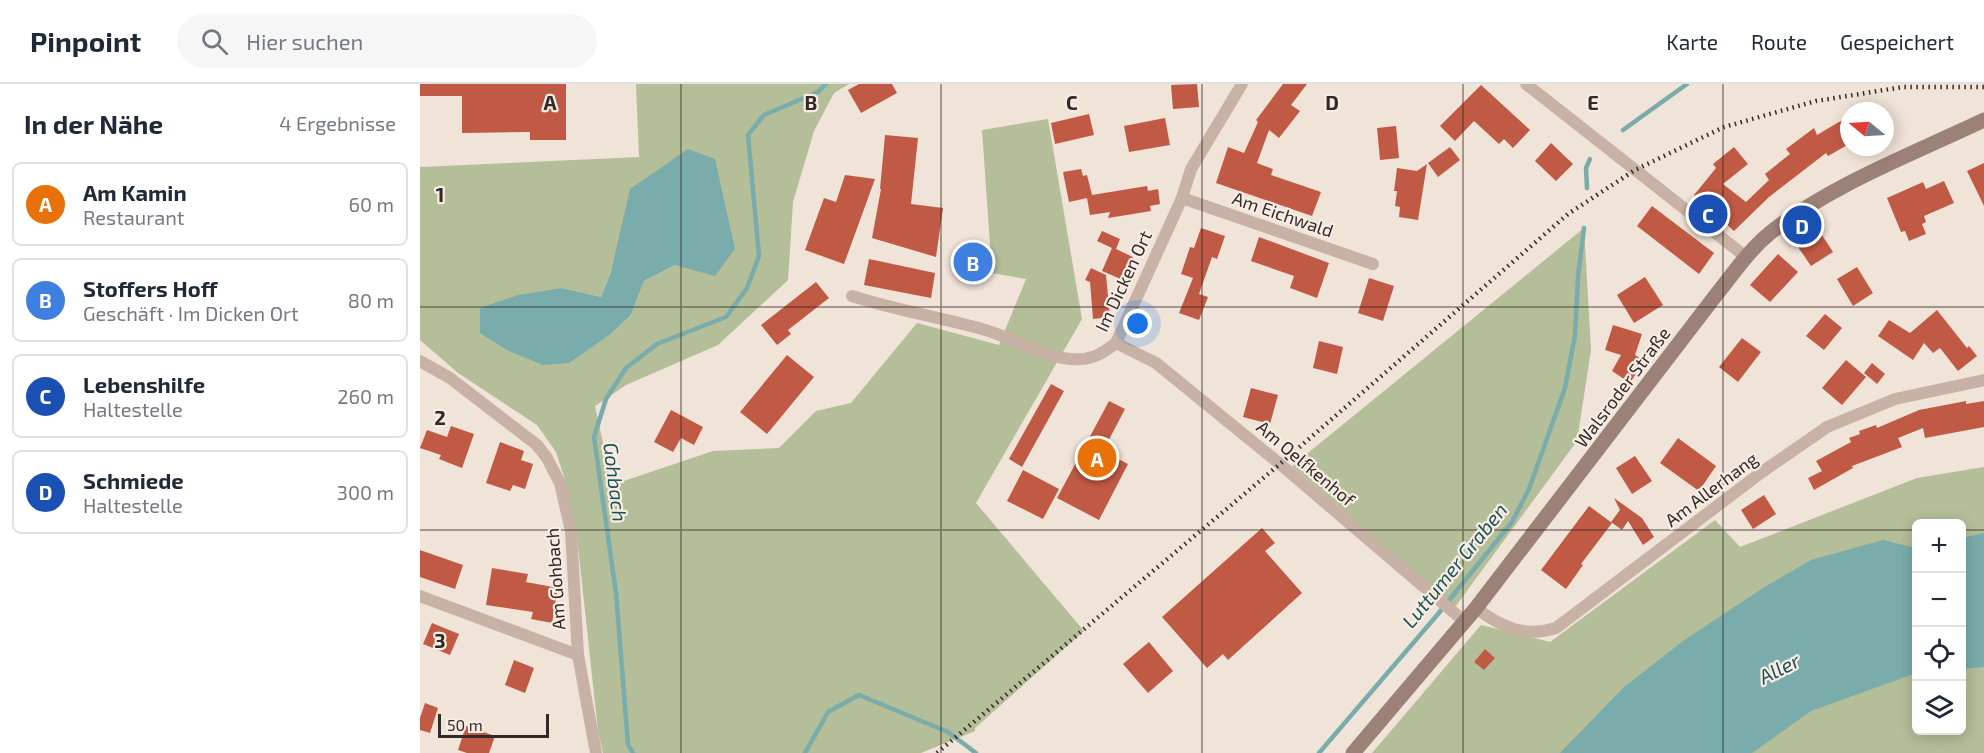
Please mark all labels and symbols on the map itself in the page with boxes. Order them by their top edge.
text: A [543,90,557,114]
text: B [805,90,817,114]
text: C [1066,90,1078,114]
text: D [1325,90,1339,114]
text: E [1587,90,1599,114]
north arrow [1840,102,1894,156]
text: 1 [436,182,444,206]
street label: Am Eichwald [1230,186,1336,242]
pin: C [1688,192,1728,236]
pin: D [1782,202,1822,248]
street label: Im Dicken Ort [1090,227,1156,335]
pin: B [954,240,992,285]
your location [1123,309,1152,338]
street label: Walsroder Straße [1570,322,1674,452]
text: 2 [434,405,446,429]
street label: Am Oelfkenhof [1252,416,1360,511]
pin: A [1078,436,1116,481]
water label: Gohbach [599,441,633,523]
street label: Am Allerhang [1660,447,1762,531]
water label: Luttumer Graben [1396,498,1512,632]
street label: Am Gohbach [540,527,570,631]
text: 3 [434,628,446,652]
water label: Aller [1754,647,1804,689]
scale bar [438,711,549,738]

